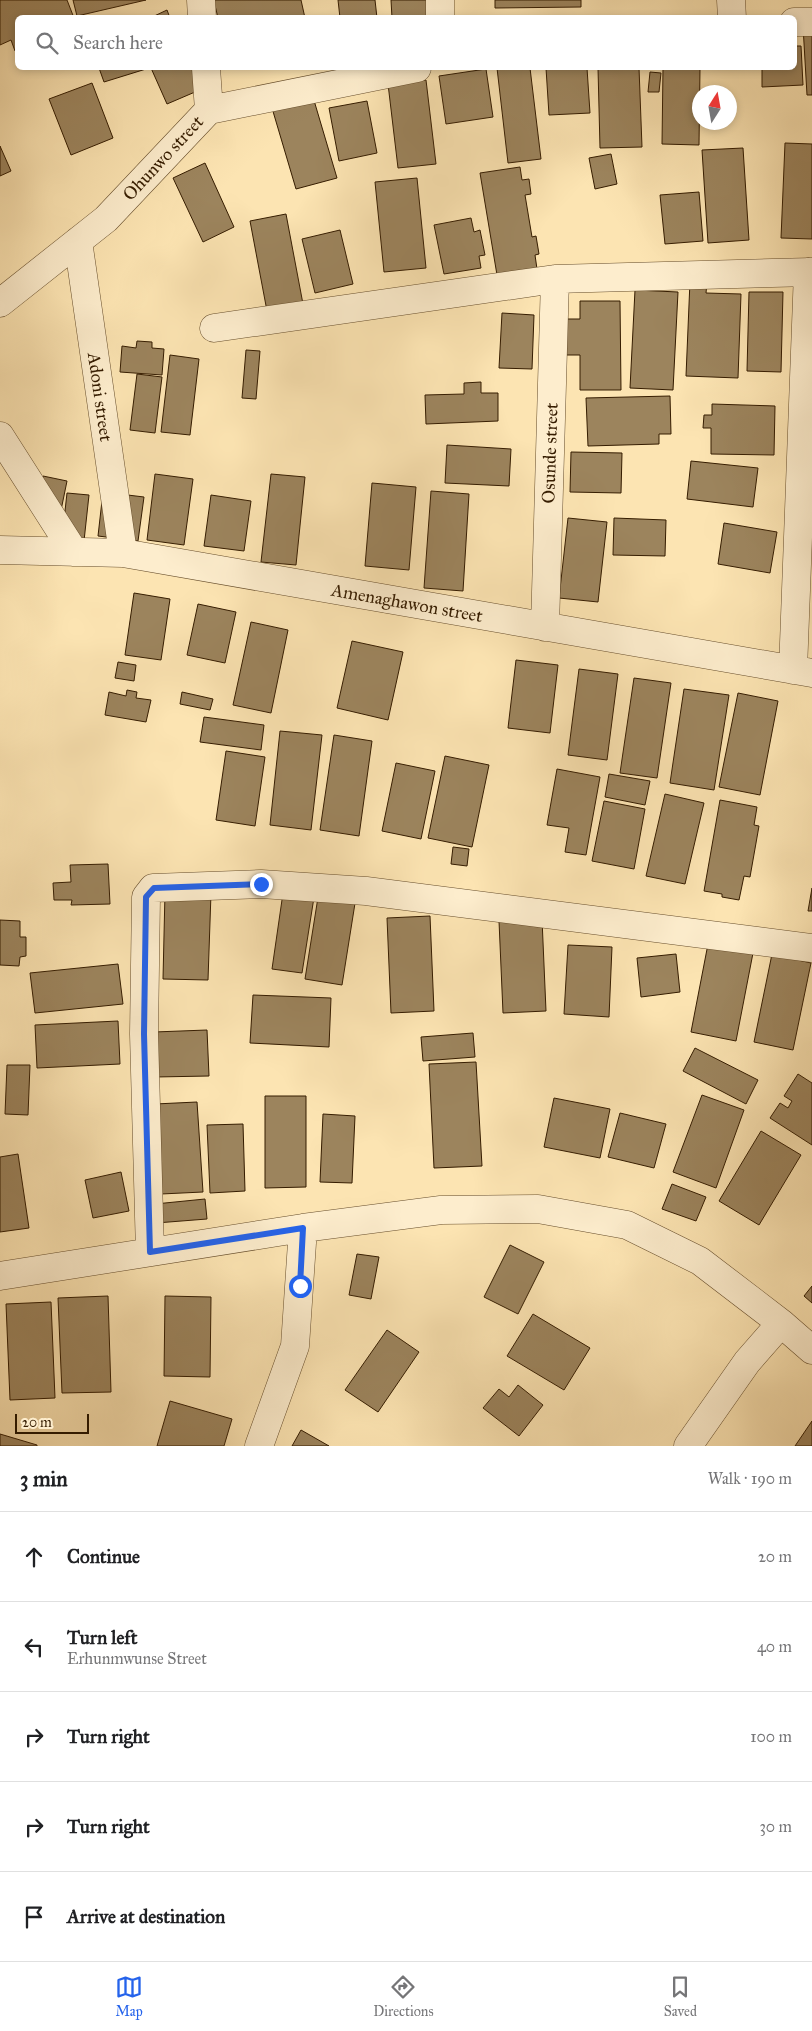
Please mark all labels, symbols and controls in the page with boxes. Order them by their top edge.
search box [15,15,797,70]
icon: search [33,29,61,57]
text: Search here [73,31,163,54]
north arrow [692,85,737,130]
street label: Ohunwo street [118,110,208,205]
street label: Adoni street [83,350,117,444]
street label: Osunde street [537,402,563,504]
street label: Amenaghawon street [328,579,485,628]
route end [250,873,273,896]
route start [289,1275,312,1298]
scale bar [15,1411,89,1434]
text: 20 m [22,1414,52,1431]
text: 3 min [20,1466,68,1492]
text: Walk · 190 m [708,1469,792,1488]
icon: ahead [20,1543,48,1571]
text: Continue [67,1545,140,1568]
text: 20 m [758,1547,792,1566]
text: Turn left [67,1626,137,1649]
icon: left [20,1633,48,1661]
text: 40 m [757,1637,792,1656]
text: Erhunmwunse Street [67,1649,207,1668]
icon: right [20,1723,48,1751]
text: Turn right [67,1725,150,1748]
text: 100 m [750,1727,792,1746]
icon: right [20,1813,48,1841]
text: Turn right [67,1815,150,1838]
text: 30 m [759,1817,792,1836]
icon: arrive [20,1903,48,1931]
text: Arrive at destination [67,1905,225,1928]
tab: Map [115,1973,143,2020]
tab: Directions [373,1973,434,2020]
tab: Saved [664,1973,697,2020]

